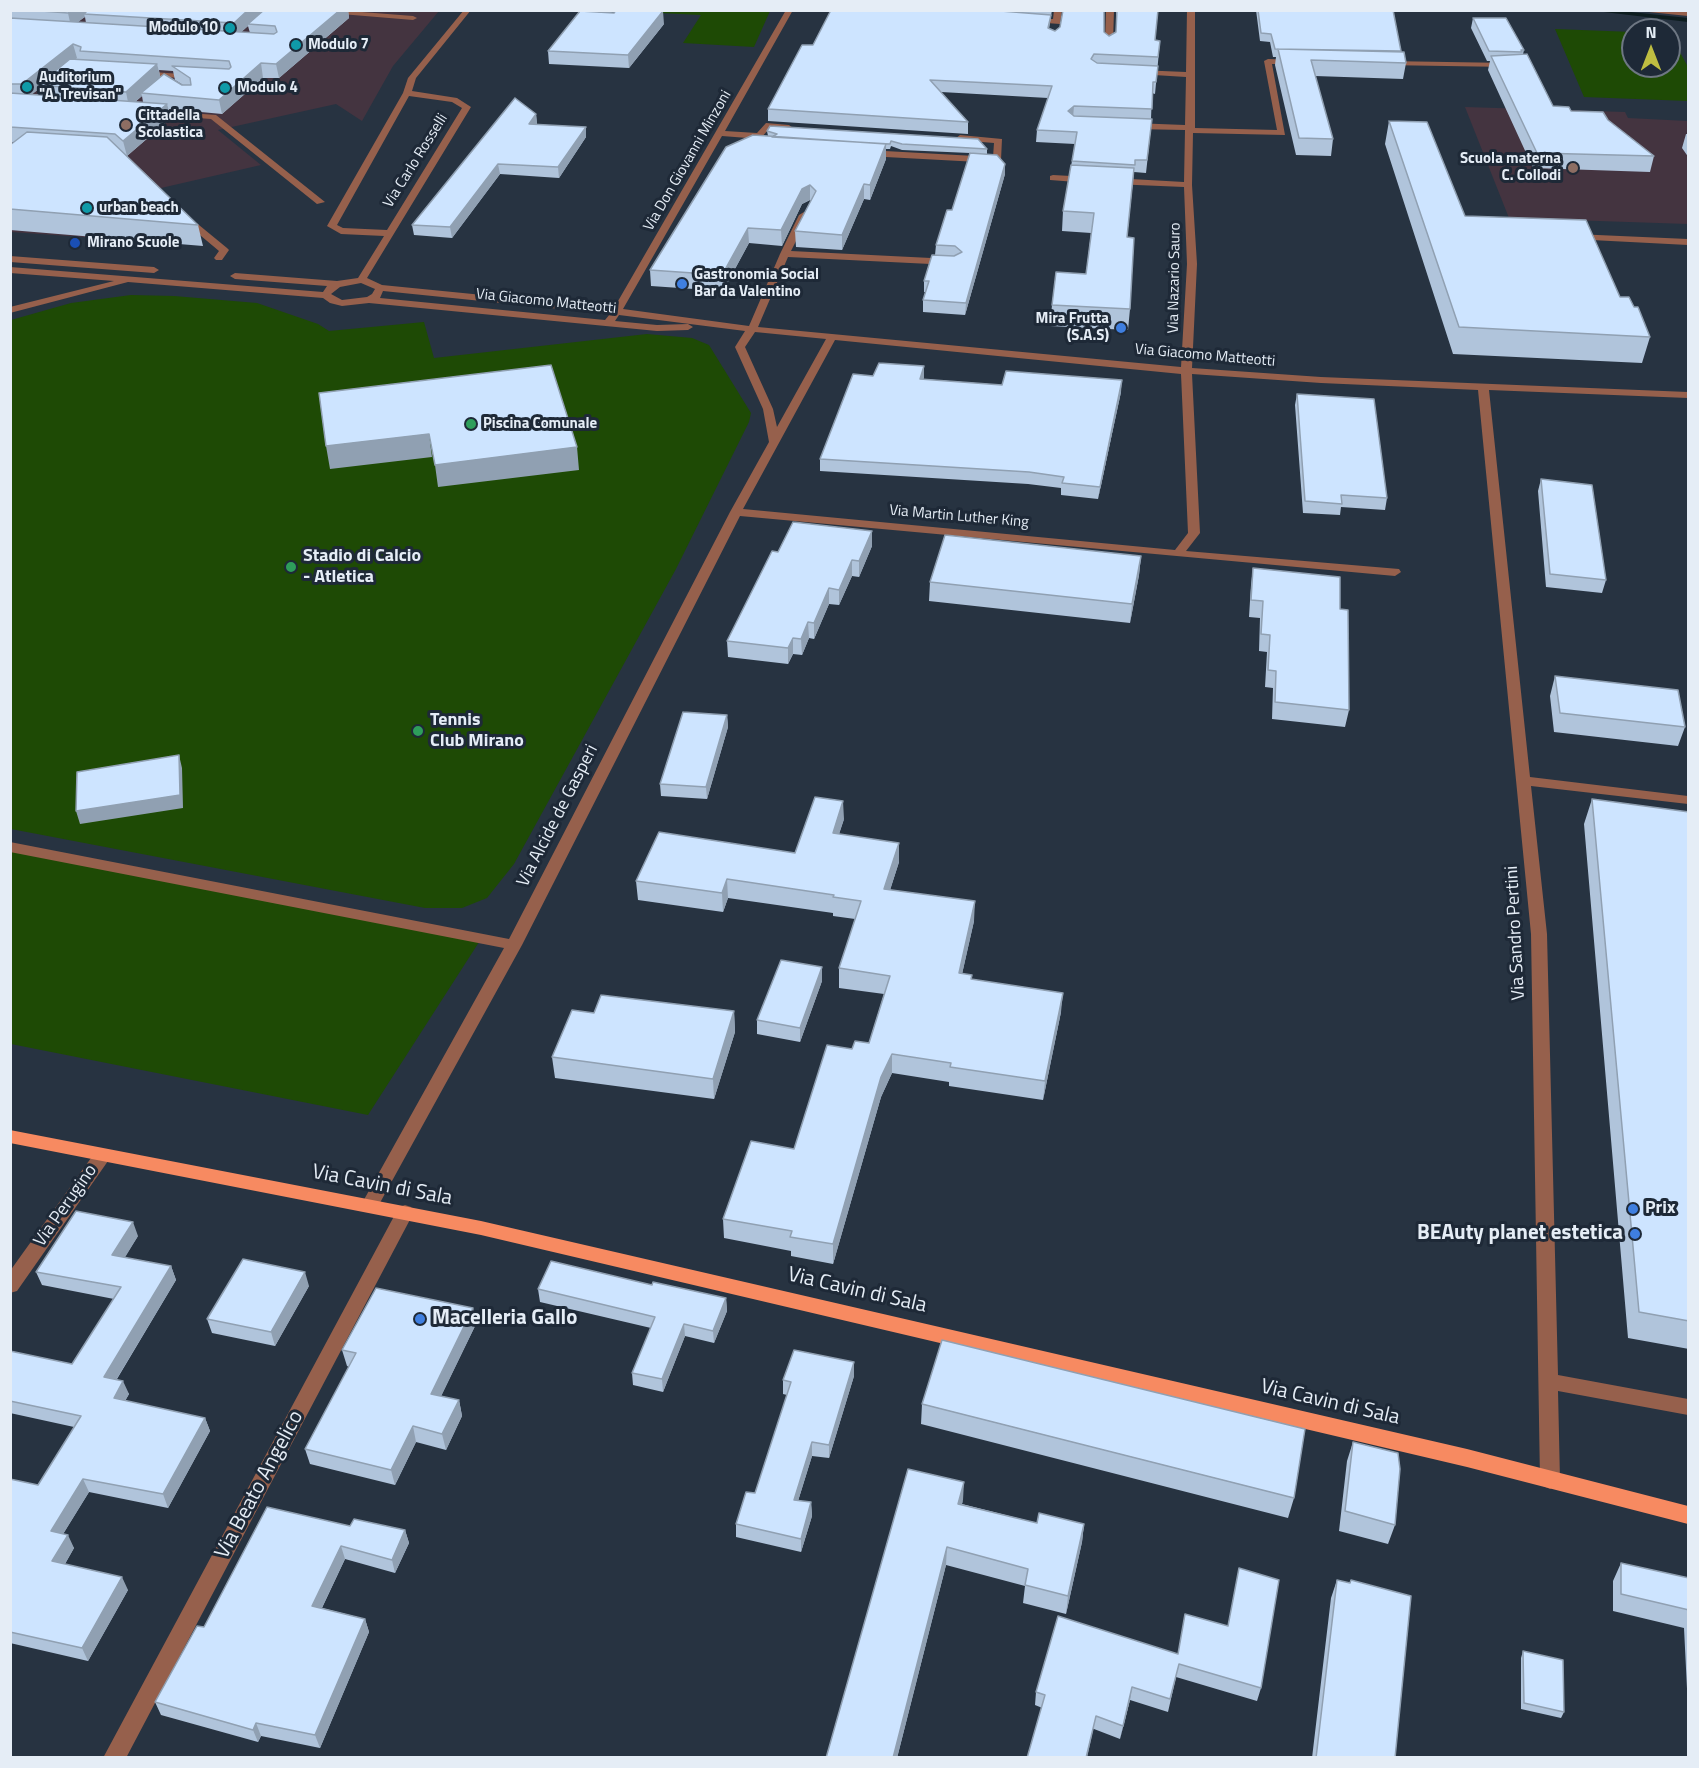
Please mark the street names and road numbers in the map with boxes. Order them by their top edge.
street label: Via Don Giovanni Minzoni [640,87,736,235]
street label: Via Carlo Rosselli [380,111,452,211]
street label: Via Nazario Sauro [1165,222,1185,334]
street label: Via Giacomo Matteotti [475,286,617,318]
street label: Via Giacomo Matteotti [1134,341,1276,371]
street label: Via Martin Luther King [888,502,1030,532]
street label: Via Alcide de Gasperi [513,741,603,891]
street label: Via Sandro Pertini [1502,865,1530,1001]
street label: Via Cavin di Sala [310,1160,454,1212]
street label: Via Perugino [30,1161,102,1251]
street label: Via Cavin di Sala [785,1263,929,1319]
street label: Via Cavin di Sala [1258,1375,1402,1431]
street label: Via Beato Angelico [210,1407,310,1563]

